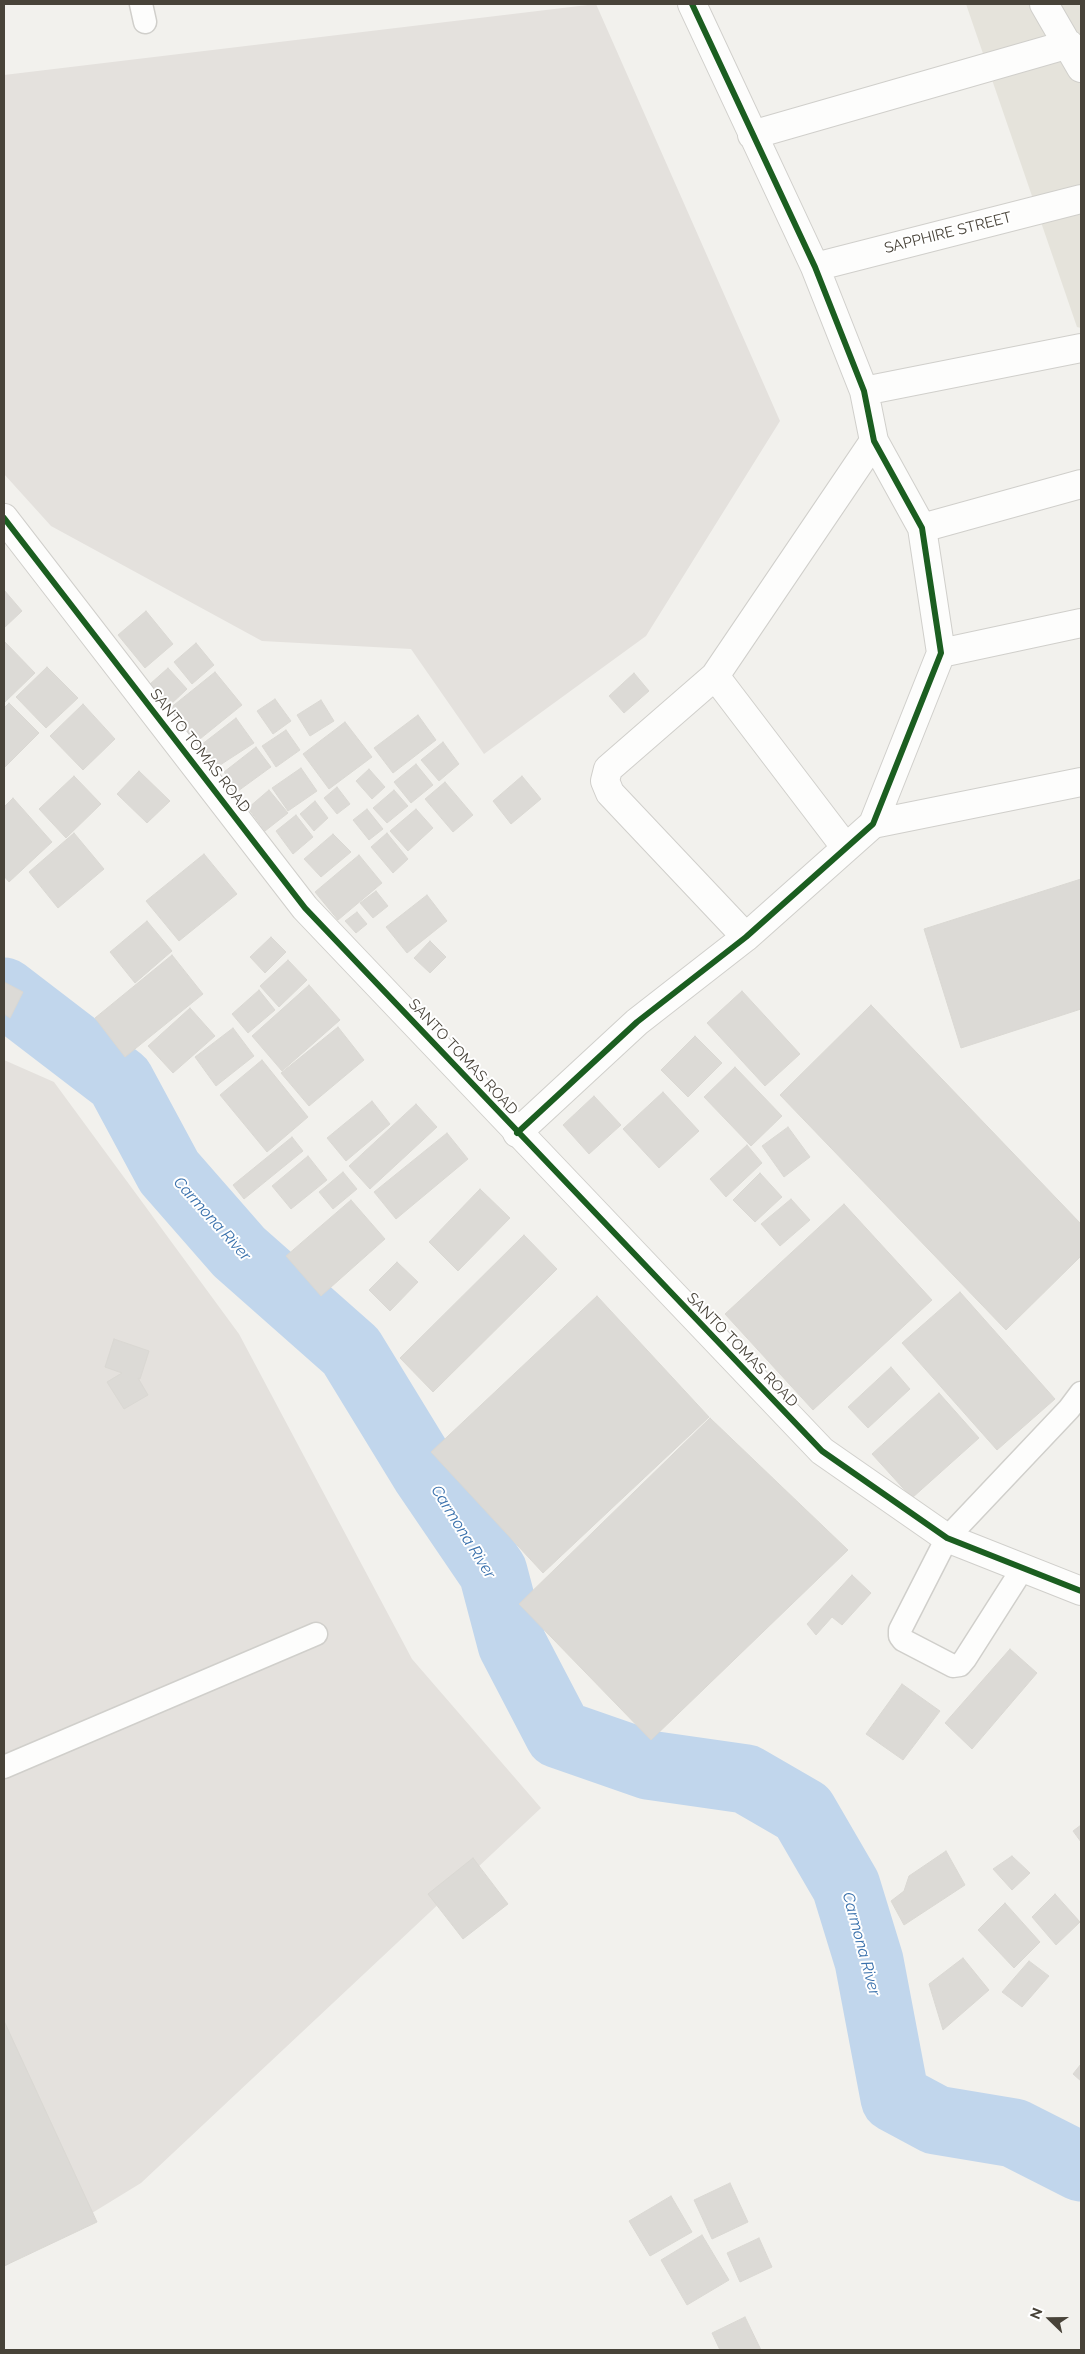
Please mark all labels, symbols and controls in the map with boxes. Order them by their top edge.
street label: SAPPHIRE STREET [882,208,1014,258]
street label: SANTO TOMAS ROAD [146,686,254,816]
street label: SANTO TOMAS ROAD [405,995,521,1119]
water label: Carmona River [169,1173,255,1265]
street label: SANTO TOMAS ROAD [683,1289,801,1411]
water label: Carmona River [427,1482,499,1582]
water label: Carmona River [838,1890,884,1998]
north arrow [1025,2294,1075,2344]
text: N [1027,2305,1046,2321]

